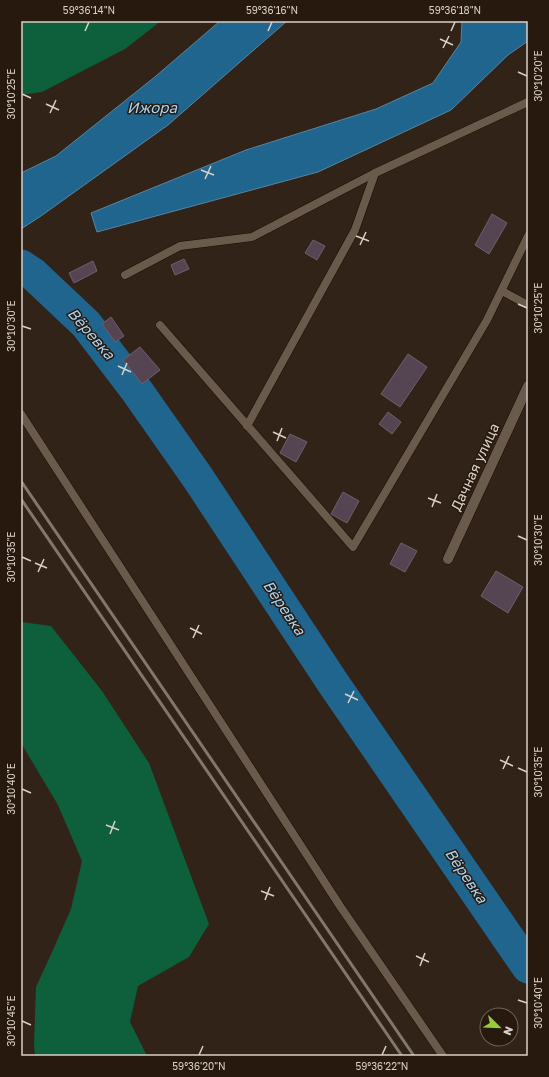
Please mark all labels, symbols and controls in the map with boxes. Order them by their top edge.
text: 59°36'14"N [63,4,115,16]
text: 59°36'16"N [246,4,298,16]
text: 59°36'18"N [429,4,481,16]
text: 30°10'20"E [532,50,544,102]
text: 30°10'25"E [5,69,17,119]
water label: Ижора [127,98,177,116]
text: 30°10'25"E [532,283,544,333]
text: 30°10'30"E [5,300,17,352]
water label: Вёревка [65,304,119,363]
street label: Дачная улица [447,420,502,513]
text: 30°10'30"E [532,514,544,566]
text: 30°10'35"E [5,532,17,582]
water label: Вёревка [260,577,310,639]
text: 30°10'35"E [532,747,544,797]
text: 30°10'40"E [5,763,17,815]
water label: Вёревка [442,845,492,907]
text: 30°10'40"E [532,977,544,1029]
text: 30°10'45"E [5,995,17,1047]
north arrow [479,1007,519,1047]
text: N [501,1025,516,1037]
text: 59°36'20"N [172,1060,226,1072]
text: 59°36'22"N [356,1060,408,1072]

